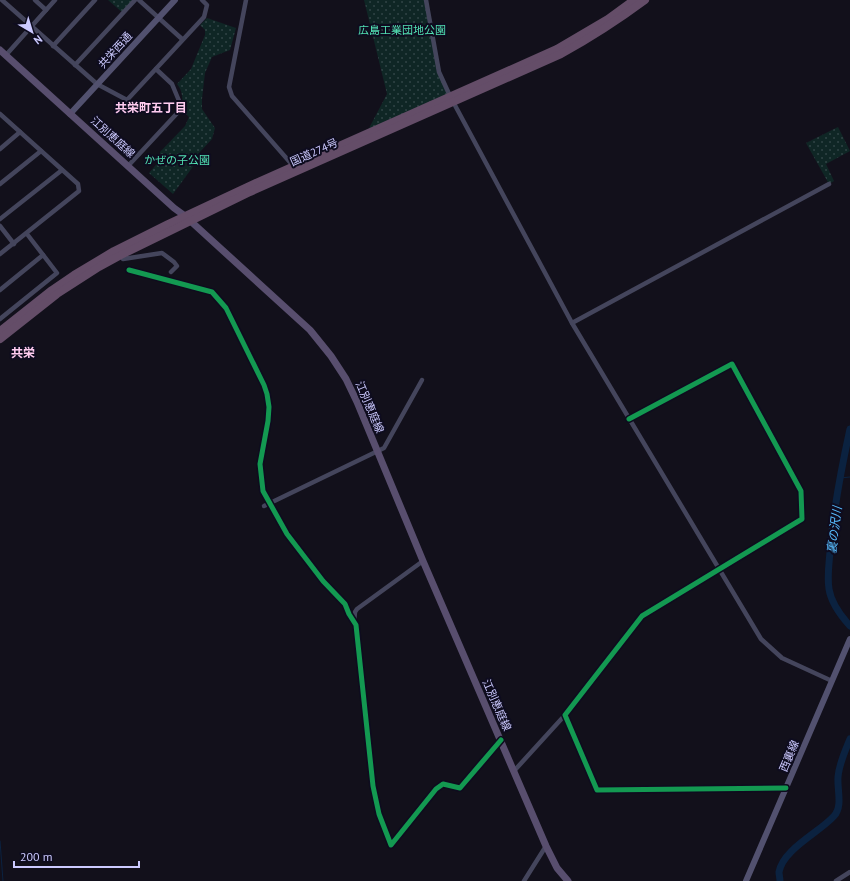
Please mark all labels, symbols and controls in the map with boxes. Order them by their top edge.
north arrow [12,12,52,52]
park label: 広島工業団地公園 [358,23,446,37]
street label: 共栄西通 [95,29,135,71]
text: N [31,32,45,48]
district label: 共栄町五丁目 [115,100,187,115]
street label: 江別恵庭線 [88,113,138,161]
street label: 国道274号 [288,135,340,169]
park label: かぜの子公園 [144,153,210,167]
district label: 共栄 [11,345,35,360]
street label: 江別恵庭線 [353,379,387,435]
water label: 裏の沢川 [824,503,845,555]
street label: 江別恵庭線 [479,677,515,733]
street label: 西裏線 [776,738,802,774]
scale bar [14,843,139,869]
text: 200 m [20,849,53,864]

